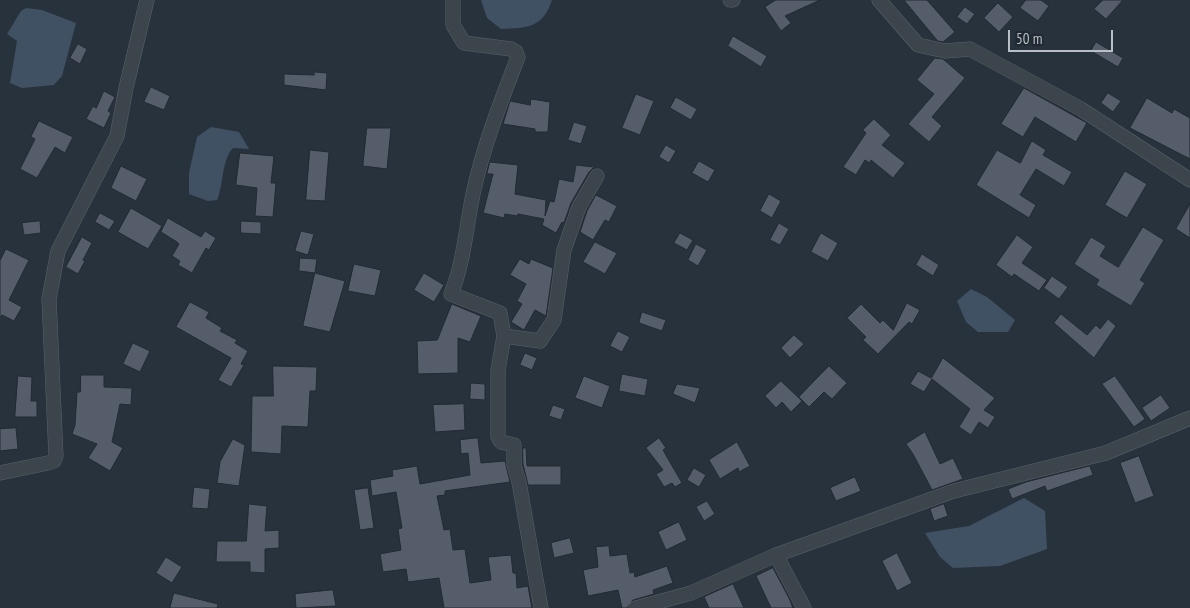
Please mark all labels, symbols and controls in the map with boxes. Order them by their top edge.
scale bar [1010,20,1115,52]
text: 50 m [1016,29,1042,48]

